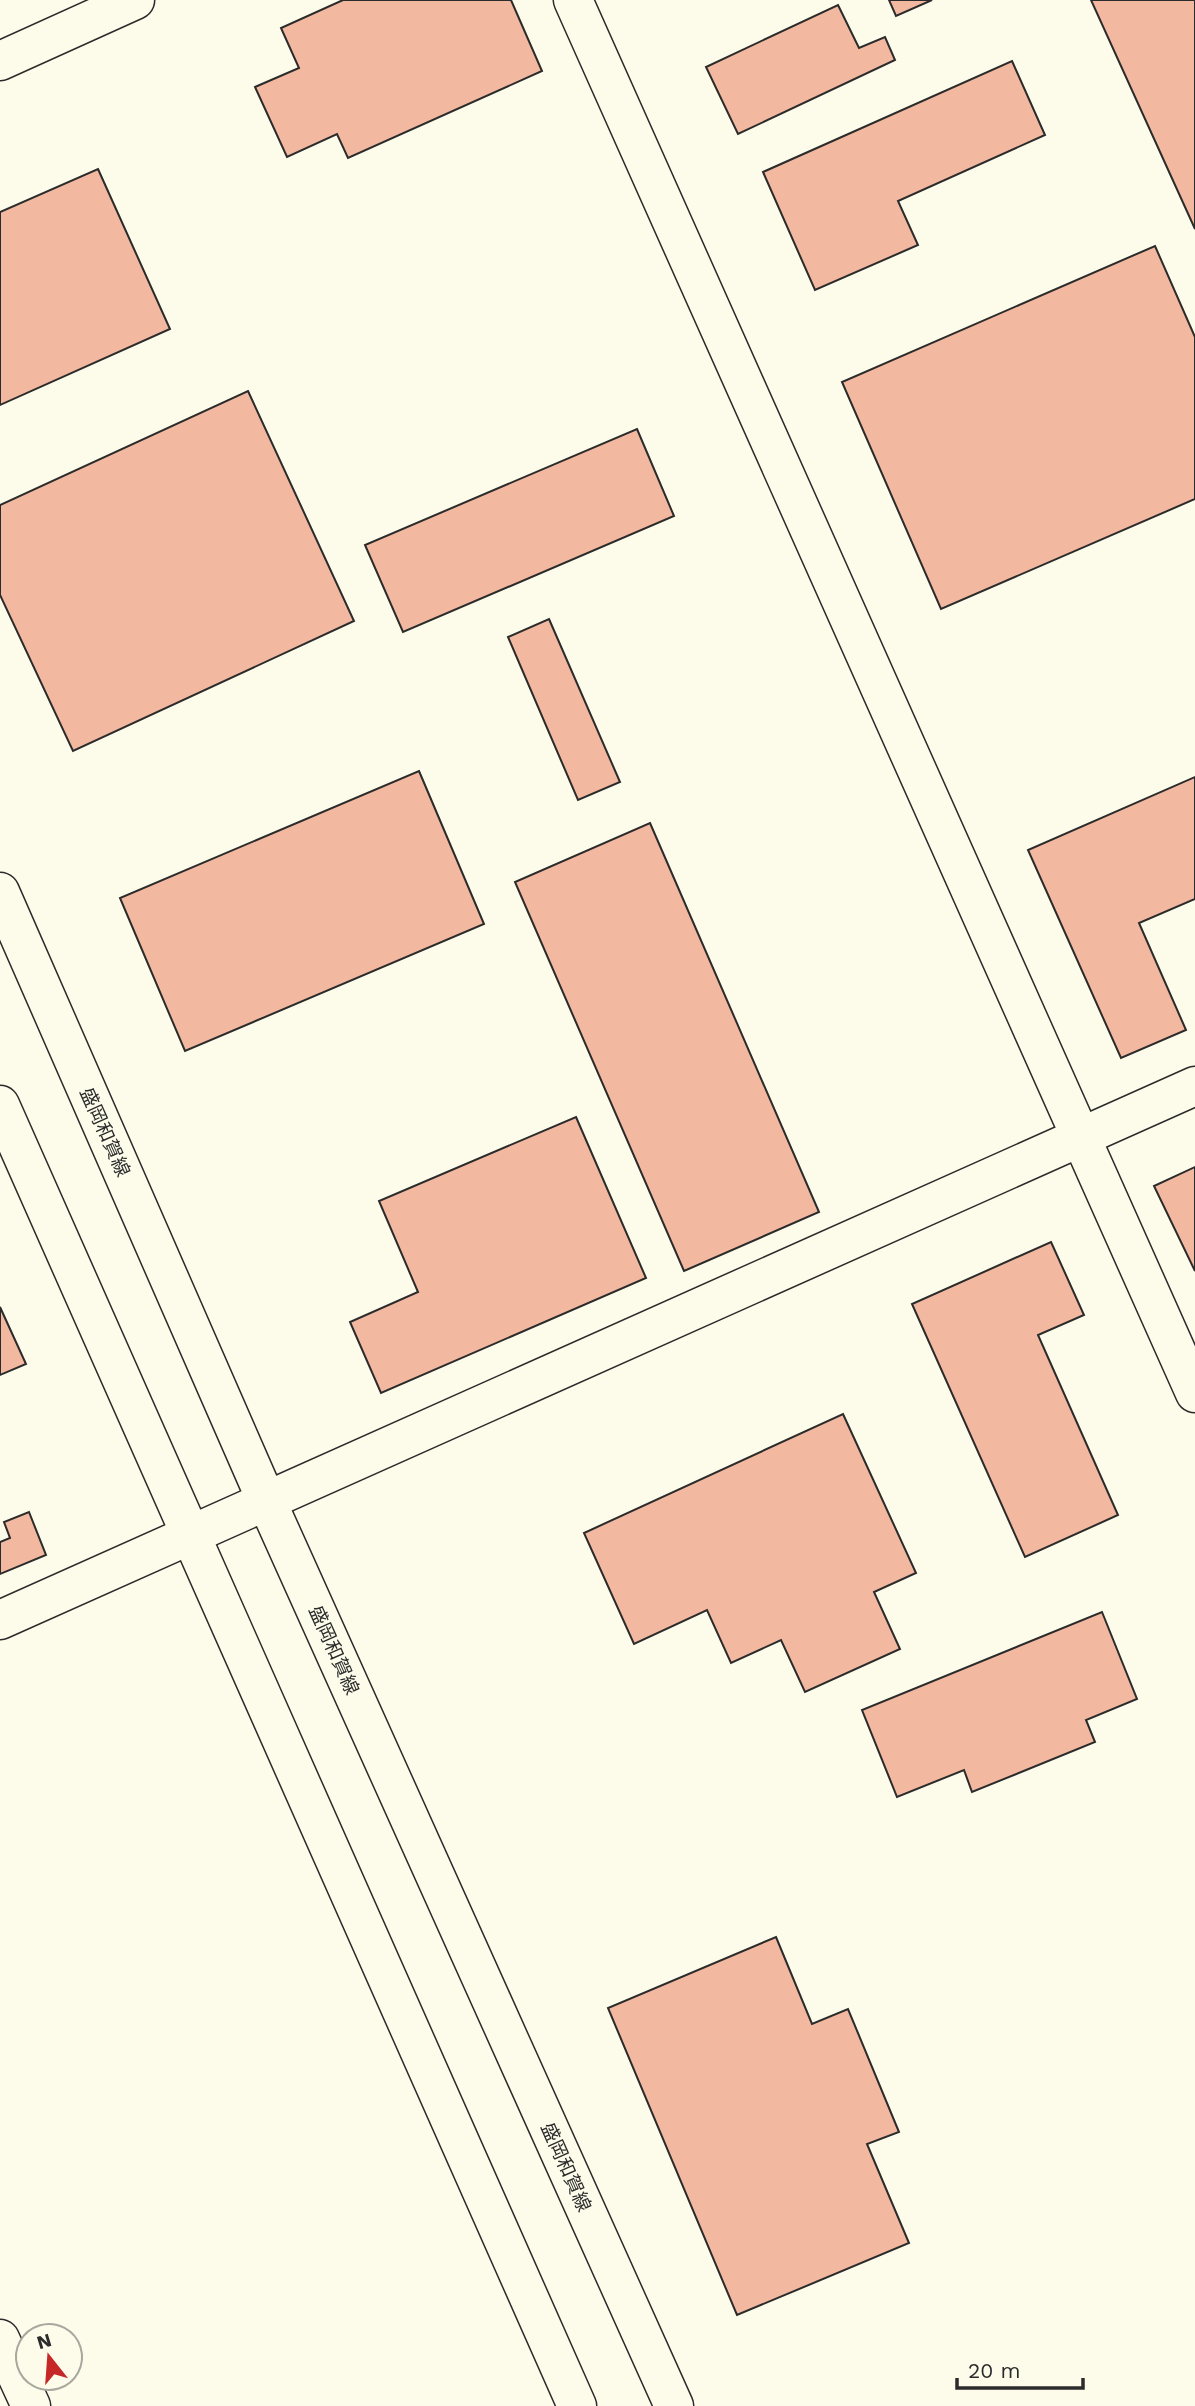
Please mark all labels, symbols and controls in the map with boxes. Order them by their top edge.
street label: 盛岡和賀線 [75,1084,135,1180]
street label: 盛岡和賀線 [304,1602,364,1698]
street label: 盛岡和賀線 [536,2119,596,2215]
north arrow [14,2322,84,2392]
text: N [34,2328,54,2354]
scale bar [957,2346,1083,2390]
text: 20 m [968,2358,1020,2383]

